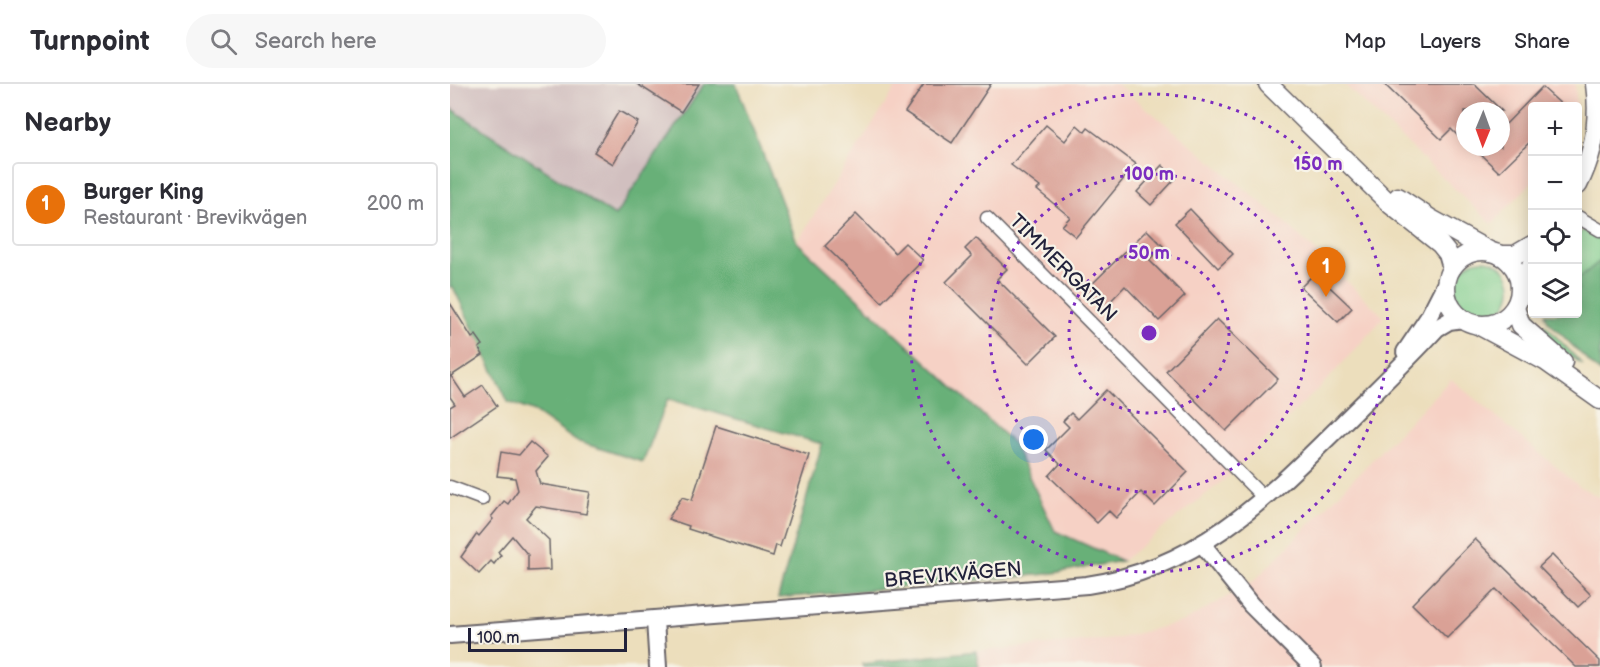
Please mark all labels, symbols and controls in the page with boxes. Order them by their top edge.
search box [186,14,606,68]
text: Turnpoint [30,25,150,58]
icon: search [207,25,240,58]
text: Search here [255,28,377,55]
text: Map [1344,29,1386,54]
text: Layers [1419,29,1481,54]
text: Share [1514,29,1570,54]
north arrow [1456,102,1510,156]
map controls [1528,102,1582,318]
button: + [1528,102,1582,156]
text: Nearby [24,108,111,139]
text: 150 m [1293,154,1343,175]
button: − [1528,156,1582,210]
text: 100 m [1124,164,1174,185]
text: Burger King [83,179,204,206]
text: 1 [41,192,50,216]
text: 200 m [367,192,424,216]
text: Restaurant · Brevikvägen [83,206,307,230]
street label: TIMMERGATAN [1004,209,1122,327]
button: locate [1528,210,1582,264]
text: 50 m [1128,243,1170,264]
pin: 1 [1306,248,1346,297]
button: layers [1528,264,1582,318]
centre of rings [1139,323,1159,343]
your location [1019,425,1048,454]
street label: BREVIKVÄGEN [883,557,1023,593]
scale bar [468,625,627,652]
text: 100 m [477,629,520,648]

